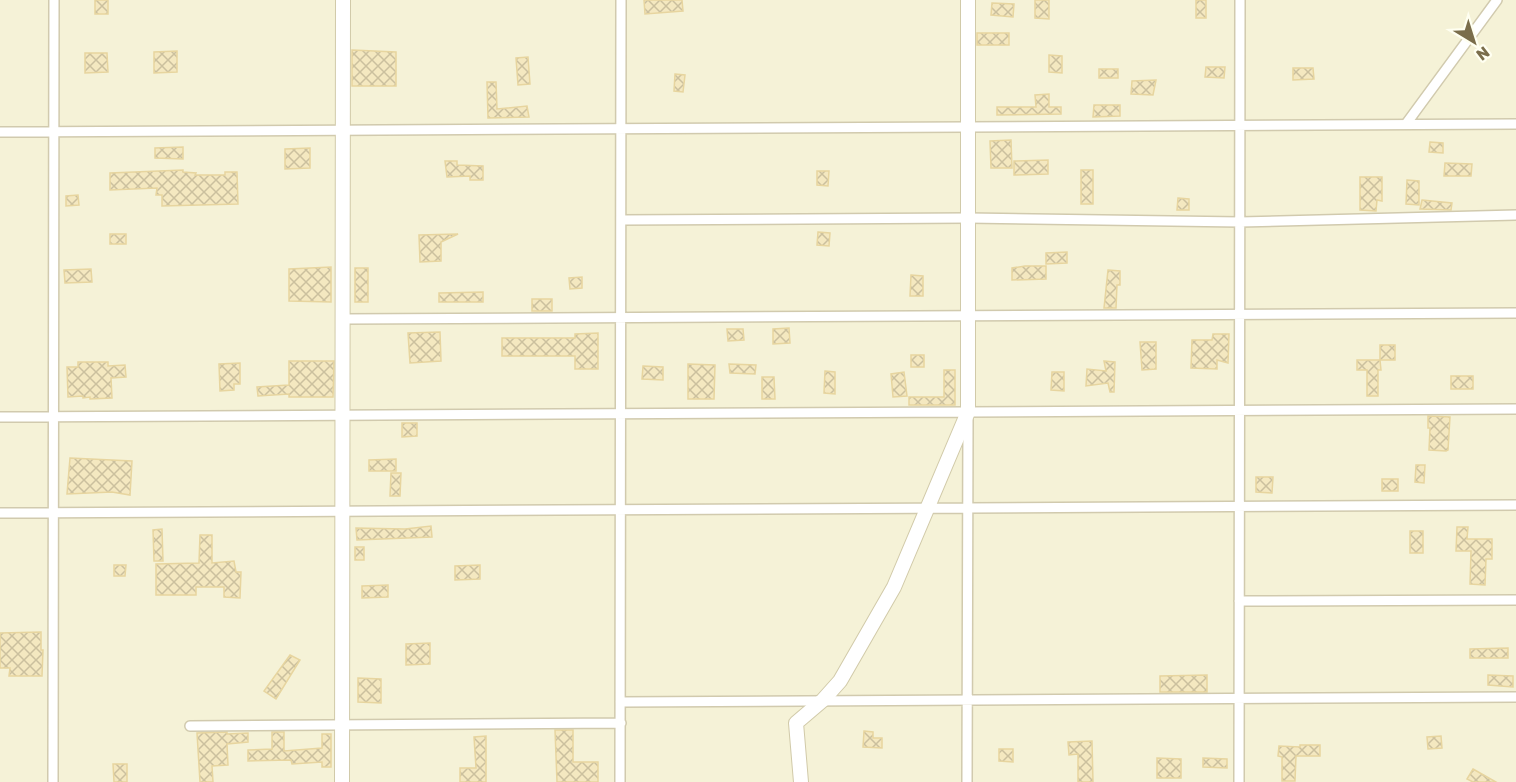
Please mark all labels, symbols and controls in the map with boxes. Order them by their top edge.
north arrow [1444,12,1504,72]
text: N [1473,42,1493,64]

